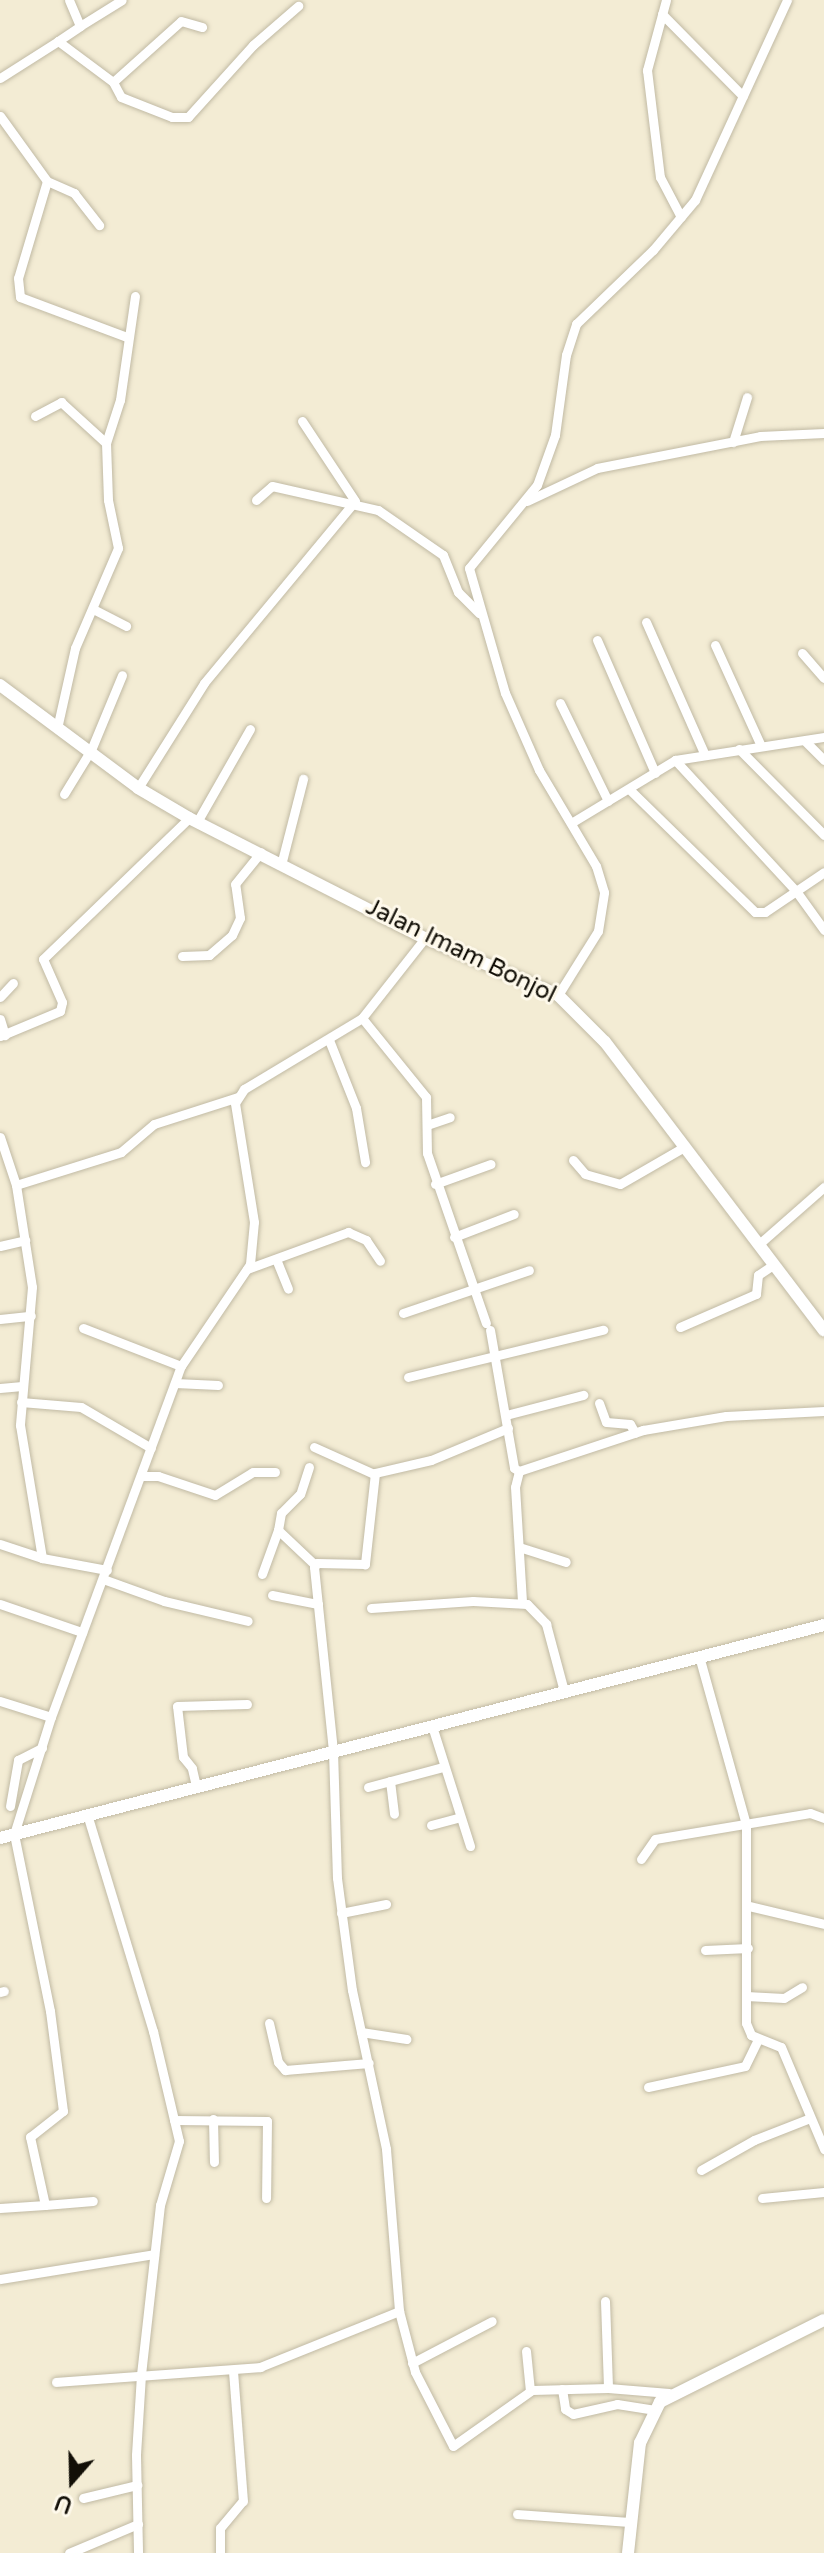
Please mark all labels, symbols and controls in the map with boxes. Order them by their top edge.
street label: Jalan Imam Bonjol [361,893,561,1009]
north arrow [32,2441,112,2521]
text: U [52,2488,76,2519]

